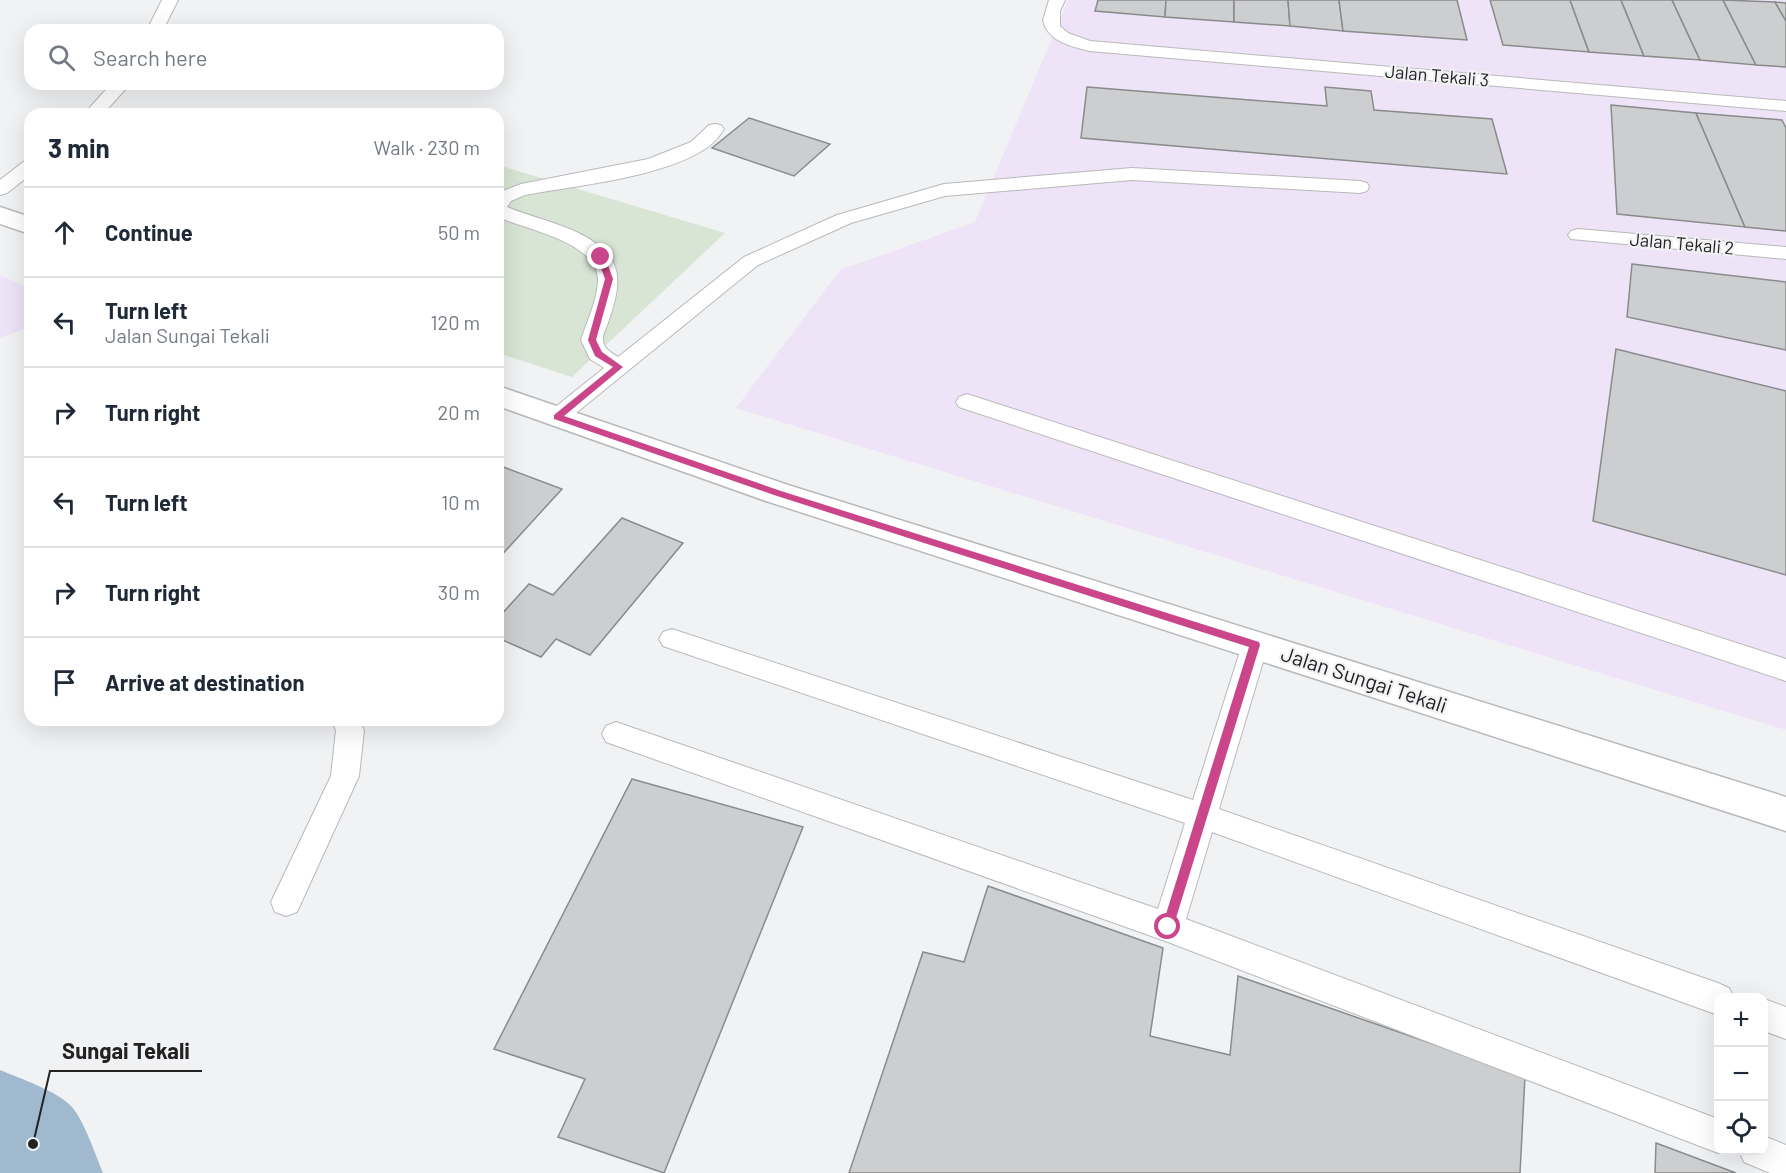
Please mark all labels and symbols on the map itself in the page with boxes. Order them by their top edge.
street label: Jalan Tekali 3 [1384,59,1490,91]
street label: Jalan Tekali 2 [1629,227,1735,259]
route end [587,243,613,269]
street label: Jalan Sungai Tekali [1278,640,1451,717]
route start [1154,913,1180,939]
callout: Sungai Tekali [50,1031,202,1071]
text: Sungai Tekali [62,1037,190,1063]

